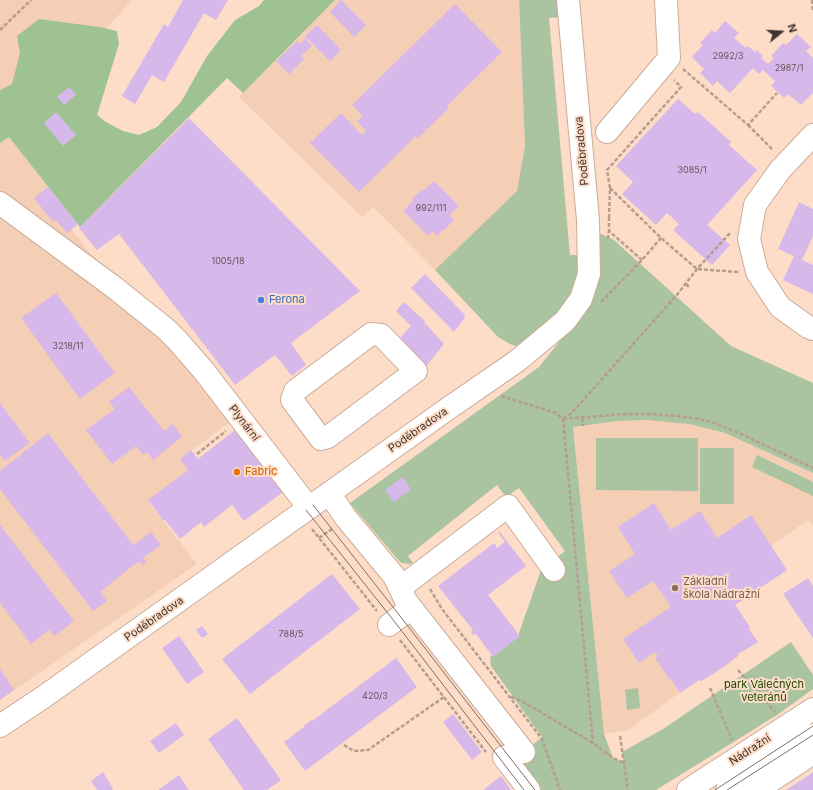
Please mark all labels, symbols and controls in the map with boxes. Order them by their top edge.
north arrow [761,12,801,52]
text: N [784,22,800,34]
house number: 2992/3 [713,51,743,61]
house number: 2987/1 [775,63,803,73]
street label: Poděbradova [572,116,592,186]
house number: 3085/1 [677,165,707,175]
house number: 992/111 [416,203,446,213]
house number: 1005/18 [212,256,244,266]
place label: Ferona [269,293,305,307]
marker: Ferona [256,295,266,305]
house number: 3218/11 [53,341,83,351]
street label: Plynární [226,402,262,444]
street label: Poděbradova [386,405,450,455]
place label: Fabric [245,465,277,479]
marker: Fabric [232,467,242,477]
place label: Základní škola Nádražní [683,575,760,601]
marker: Základní škola Nádražní [670,583,680,593]
street label: Poděbradova [122,594,186,644]
house number: 788/5 [279,629,303,639]
park label: park Válečných veteránů [724,678,804,704]
house number: 420/3 [362,691,388,701]
street label: Nádražní [727,732,773,768]

